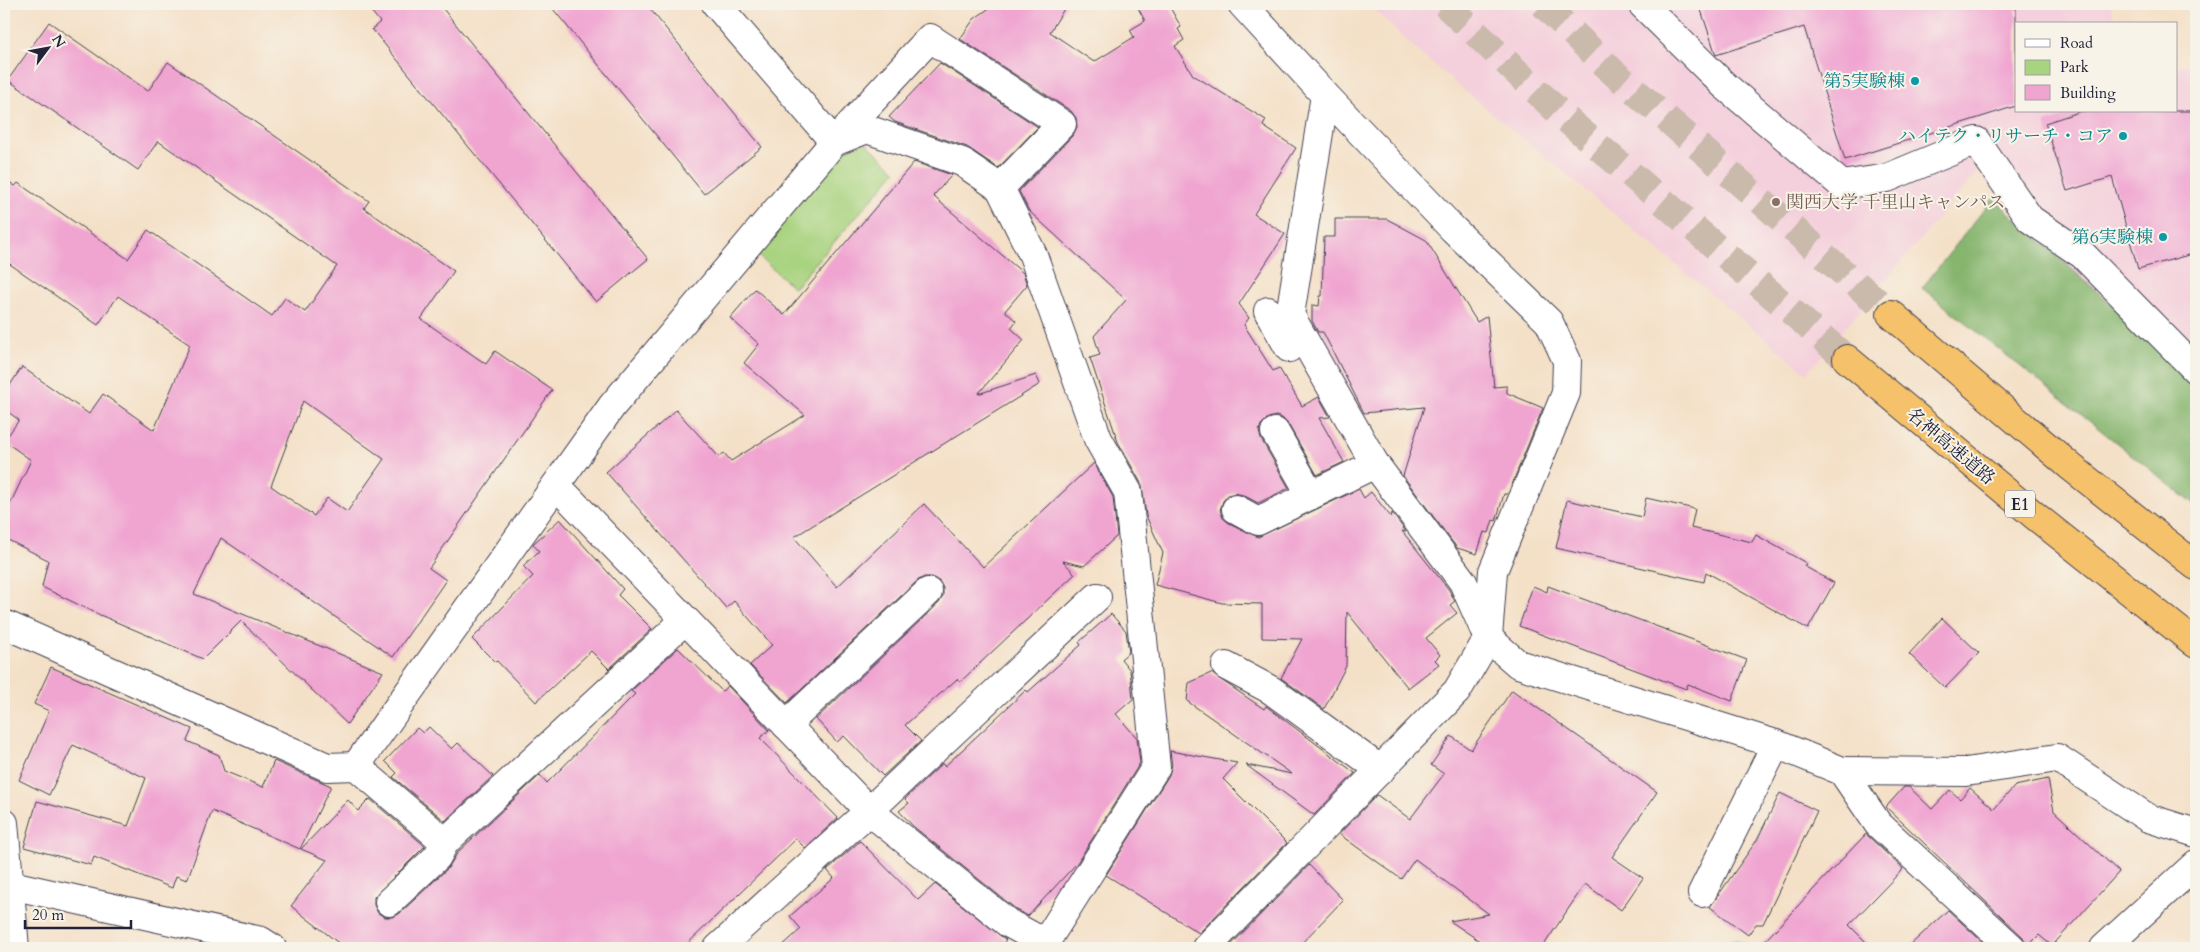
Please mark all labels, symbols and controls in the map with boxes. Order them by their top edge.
north arrow [22,22,72,72]
legend [2015,22,2178,112]
text: N [47,31,70,52]
text: Road [2060,33,2093,53]
text: Park [2060,57,2089,77]
place label: 第5実験棟 [1824,69,1905,94]
marker: 第5実験棟 [1909,75,1921,87]
text: Building [2060,83,2116,103]
place label: ハイテク・リサーチ・コア [1898,124,2113,149]
marker: ハイテク・リサーチ・コア [2117,130,2129,142]
place label: 関西大学 千里山キャンパス [1786,190,2006,215]
marker: 関西大学 千里山キャンパス [1770,196,1782,208]
place label: 第6実験棟 [2072,225,2153,250]
marker: 第6実験棟 [2157,231,2169,243]
street label: 名神高速道路 [1901,402,2000,491]
road number: E1 [2005,490,2035,518]
scale bar [25,897,131,929]
text: 20 m [32,905,64,925]

